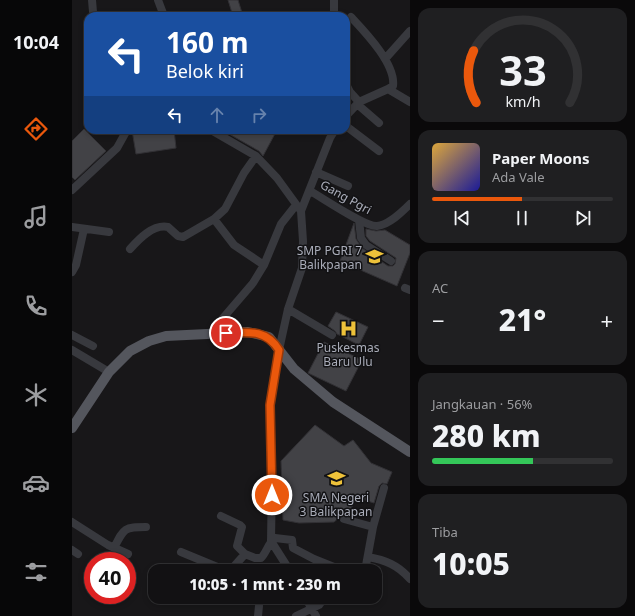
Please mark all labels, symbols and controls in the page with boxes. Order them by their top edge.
text: 160 m [166,23,249,61]
icon: left [100,28,152,80]
text: 10:04 [13,30,59,54]
text: 33 [499,42,546,98]
text: Belok kiri [166,59,244,83]
text: km/h [505,91,540,110]
icon: left [164,104,186,126]
icon: ahead [206,104,228,126]
icon: right [248,104,270,126]
icon: directions [22,115,50,143]
text: Paper Moons [492,148,590,168]
text: Ada Vale [492,168,545,186]
street label: Gang Pgri [317,176,375,218]
icon: music [22,203,50,231]
icon: previous [451,207,473,229]
icon: pause [511,207,533,229]
icon: next [572,207,594,229]
place label: SMP PGRI 7 Balikpapan [297,242,362,273]
school or university icon: SMP PGRI 7 Balikpapan [365,247,385,267]
text: AC [432,279,448,297]
icon: phone [22,292,50,320]
text: 21° [499,299,546,340]
text: − [432,305,445,335]
text: + [600,305,613,335]
pin [209,316,243,350]
hospital icon: Puskesmas Baru Ulu [338,318,358,338]
icon: arrive [215,322,237,344]
place label: Puskesmas Baru Ulu [316,339,380,370]
icon: climate [22,381,50,409]
text: Jangkauan · 56% [432,395,532,413]
text: 280 km [432,415,541,456]
school or university icon: SMA Negeri 3 Balikpapan [326,468,346,488]
icon: car [22,469,50,497]
position arrow [251,474,293,516]
place label: SMA Negeri 3 Balikpapan [300,489,372,520]
text: Tiba [432,523,458,541]
text: 10:05 [432,543,510,584]
speed limit sign: 40 [84,552,136,604]
icon: filters [22,558,50,586]
text: 10:05 · 1 mnt · 230 m [189,574,341,594]

